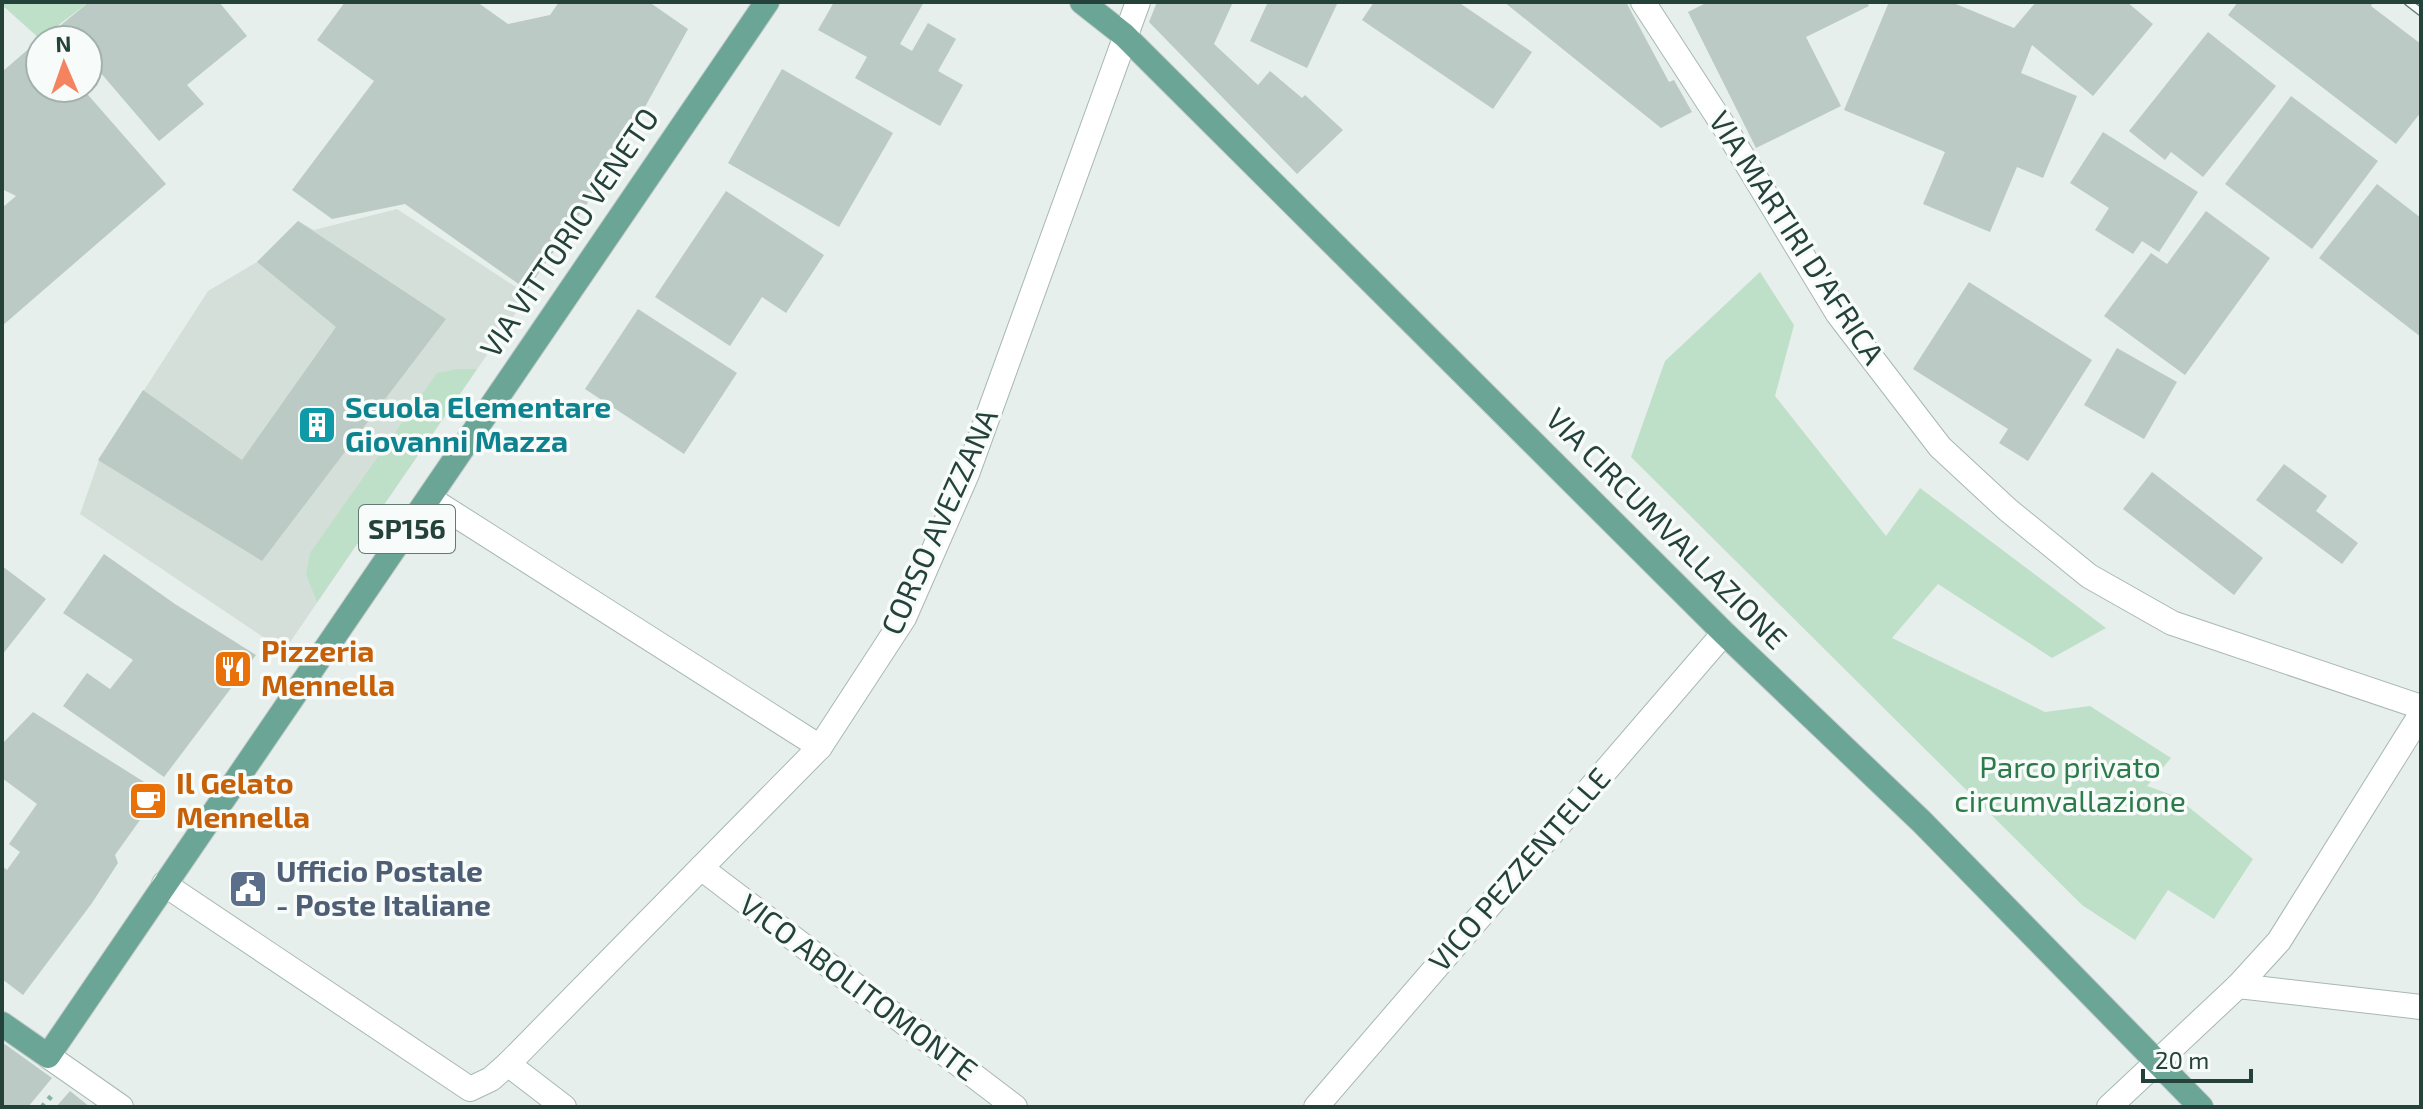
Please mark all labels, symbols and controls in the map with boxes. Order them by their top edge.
north arrow [24,24,104,104]
text: N [55,30,72,56]
street label: VIA VITTORIO VENETO [471,100,665,363]
street label: VIA MARTIRI D'AFRICA [1702,104,1893,370]
place label: Scuola Elementare Giovanni Mazza [345,388,611,458]
street label: VIA CIRCUMVALLAZIONE [1539,400,1795,656]
street label: CORSO AVEZZANA [872,402,1004,640]
building icon: Scuola Elementare Giovanni Mazza [296,404,338,446]
road number: SP156 [359,505,455,553]
place label: Pizzeria Mennella [261,632,395,702]
restaurant icon: Pizzeria Mennella [212,648,254,690]
park label: Parco privato circumvallazione [1954,748,2186,818]
street label: VICO PEZZENTELLE [1420,760,1617,978]
place label: Il Gelato Mennella [176,764,310,834]
cafe icon: Il Gelato Mennella [127,780,169,822]
place label: Ufficio Postale - Poste Italiane [276,852,491,922]
public building icon: Ufficio Postale - Poste Italiane [227,868,269,910]
street label: VICO ABOLITOMONTE [733,885,985,1088]
scale bar [2143,1033,2251,1083]
text: 20 m [2155,1045,2209,1074]

